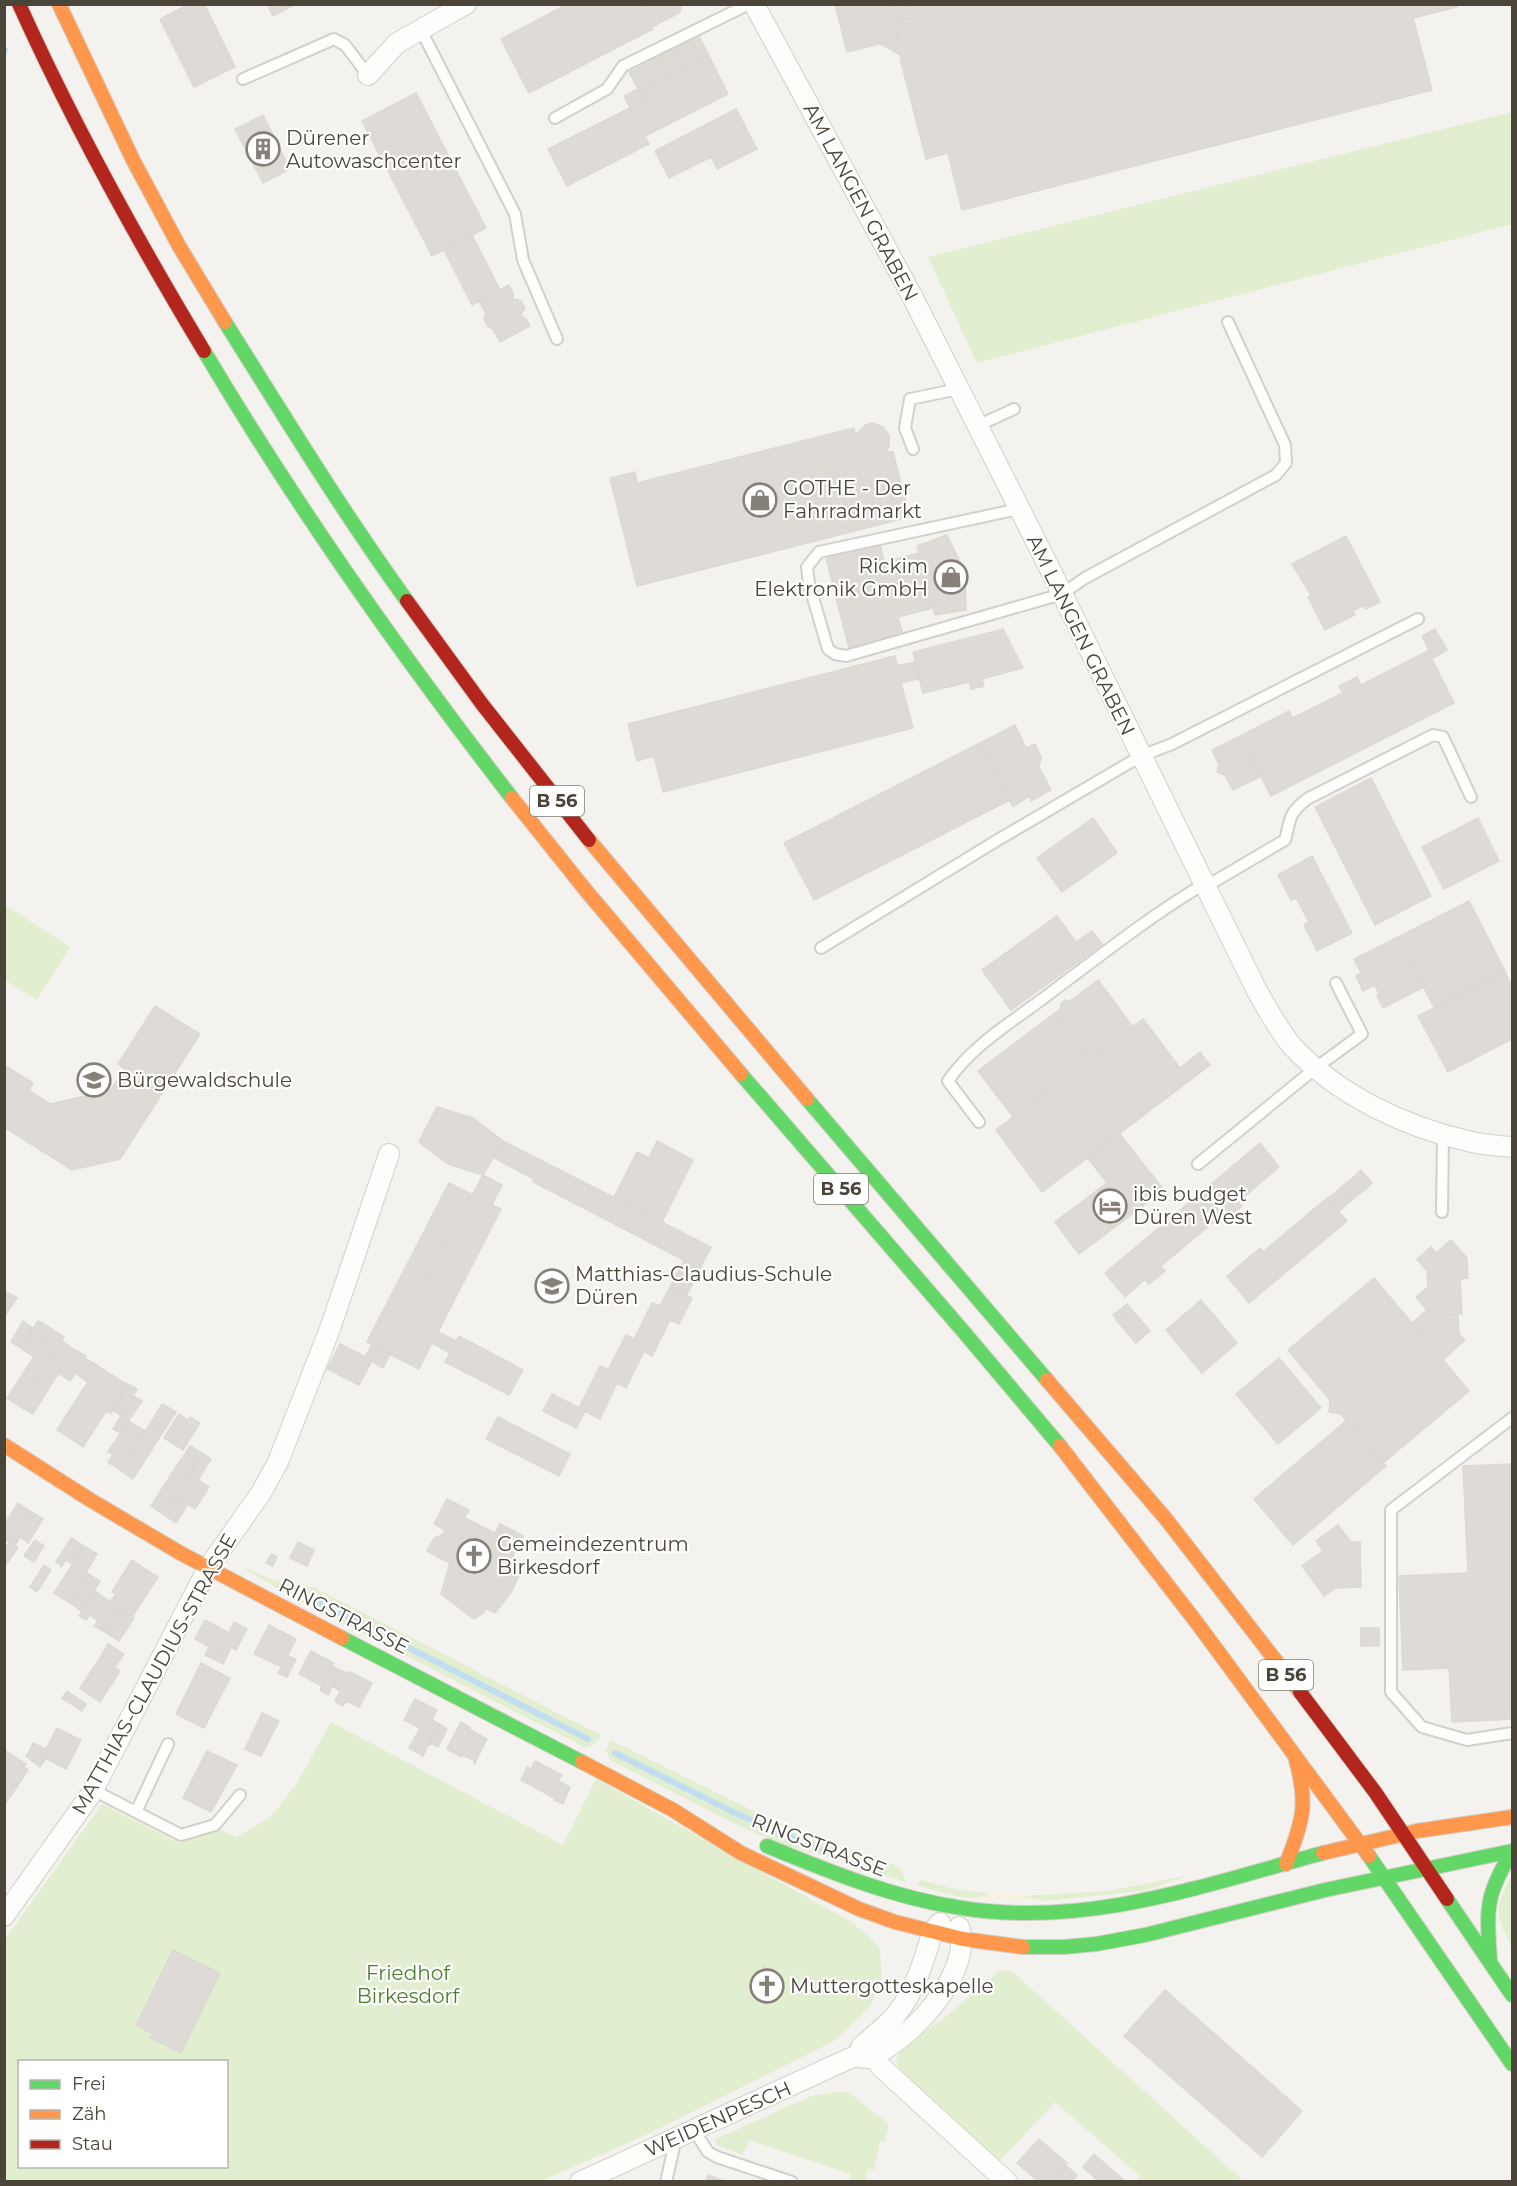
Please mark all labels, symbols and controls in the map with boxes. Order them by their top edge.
street label: AM LANGEN GRABEN [799,99,923,305]
place label: Dürener Autowaschcenter [286,126,461,173]
building icon: Dürener Autowaschcenter [245,131,281,167]
place label: GOTHE - Der Fahrradmarkt [783,476,922,523]
shop icon: GOTHE - Der Fahrradmarkt [742,482,778,518]
street label: AM LANGEN GRABEN [1022,531,1140,739]
place label: Rickim Elektronik GmbH [754,554,928,601]
shop icon: Rickim Elektronik GmbH [933,559,969,595]
road number: B 56 [530,786,584,816]
school or university icon: Bürgewaldschule [76,1062,112,1098]
place label: Bürgewaldschule [117,1068,292,1092]
road number: B 56 [814,1174,868,1204]
place label: ibis budget Düren West [1133,1182,1253,1229]
hotel icon: ibis budget Düren West [1092,1188,1128,1224]
place label: Matthias-Claudius-Schule Düren [575,1262,832,1309]
school or university icon: Matthias-Claudius-Schule Düren [534,1268,570,1304]
street label: MATTHIAS-CLAUDIUS-STRASSE [67,1529,241,1819]
place label: Gemeindezentrum Birkesdorf [497,1532,689,1579]
church icon: Gemeindezentrum Birkesdorf [456,1538,492,1574]
street label: RINGSTRASSE [275,1573,413,1659]
road number: B 56 [1259,1660,1313,1690]
street label: RINGSTRASSE [748,1808,890,1882]
park label: Friedhof Birkesdorf [357,1961,461,2008]
church icon: Muttergotteskapelle [749,1968,785,2004]
place label: Muttergotteskapelle [790,1974,994,1998]
legend [18,2060,228,2168]
text: Frei [72,2073,106,2095]
street label: WEIDENPESCH [641,2076,795,2162]
text: Zäh [72,2103,107,2125]
text: Stau [72,2133,113,2155]

